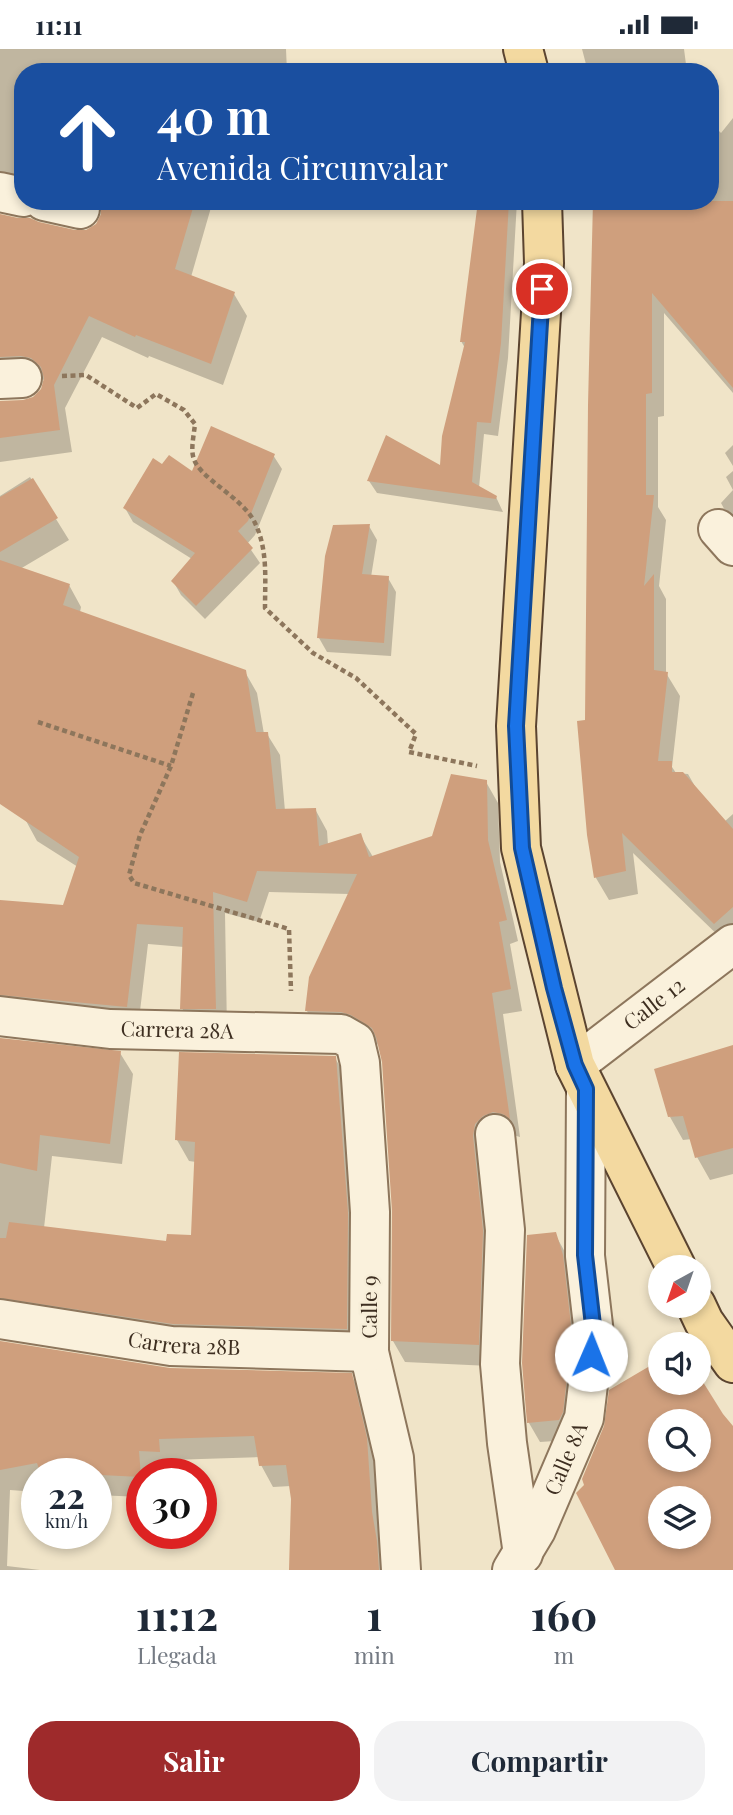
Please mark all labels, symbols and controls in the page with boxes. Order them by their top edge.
text: 11:11 [35,7,82,42]
text: 40 m [157,82,270,147]
icon: ahead [42,91,133,182]
text: Avenida Circunvalar [157,145,448,188]
pin [512,259,572,319]
icon: arrive [523,270,561,308]
street label: Calle 12 [617,970,690,1035]
street label: Carrera 28A [121,1013,235,1044]
north arrow [648,1255,710,1318]
map controls [648,1255,711,1549]
street label: Calle 9 [354,1275,382,1339]
position arrow [554,1318,628,1392]
street label: Carrera 28B [126,1323,241,1360]
button: sound [648,1332,711,1395]
button: search [648,1409,711,1472]
street label: Calle 8A [537,1417,593,1499]
speed limit sign: 30 [126,1458,217,1549]
text: 22 [48,1471,85,1518]
button: layers [648,1486,711,1549]
text: km/h [45,1509,88,1533]
text: 11:12 [136,1586,218,1642]
text: 1 [366,1586,382,1642]
text: 160 [531,1586,597,1642]
text: Llegada [137,1639,217,1670]
text: min [354,1639,395,1670]
text: m [554,1639,574,1670]
button: Salir [28,1721,360,1801]
button: Compartir [374,1721,705,1801]

